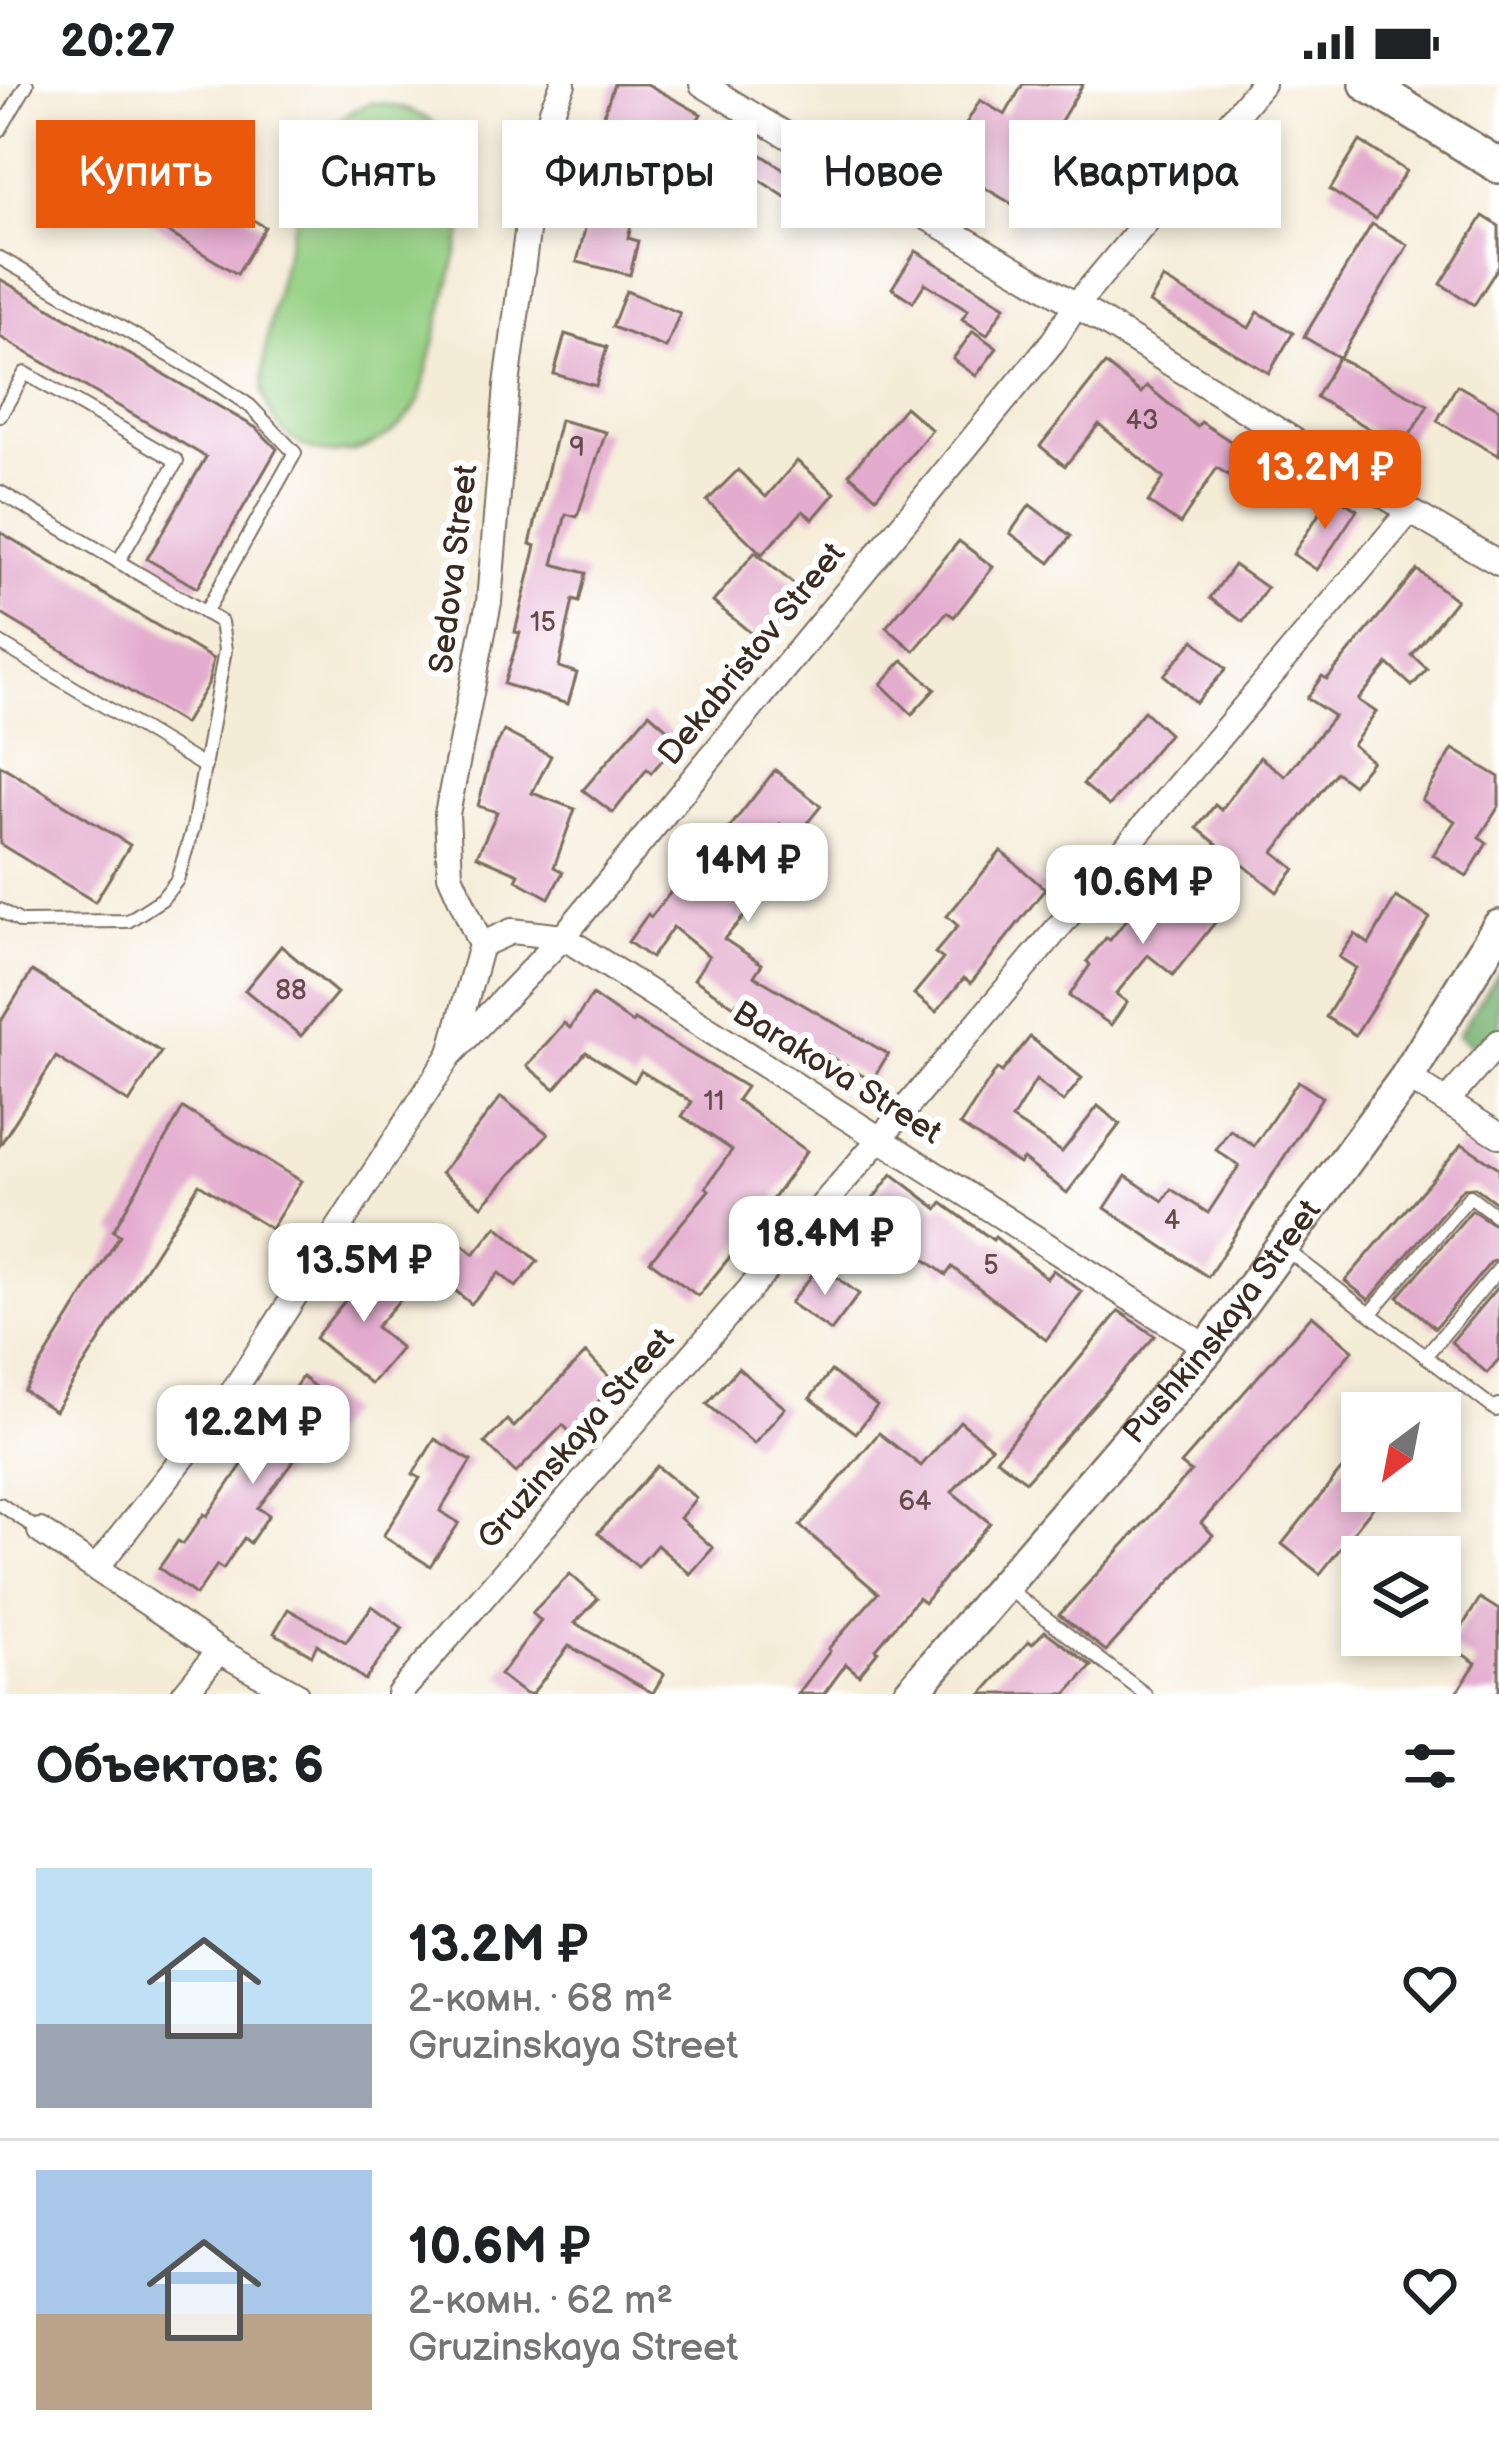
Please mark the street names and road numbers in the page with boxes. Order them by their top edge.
street label: Sedova Street [421,462,487,676]
street label: Dekabristov Street [650,535,854,773]
street label: Barakova Street [725,993,949,1153]
street label: Pushkinskaya Street [1115,1192,1330,1452]
street label: Gruzinskaya Street [469,1320,683,1558]

